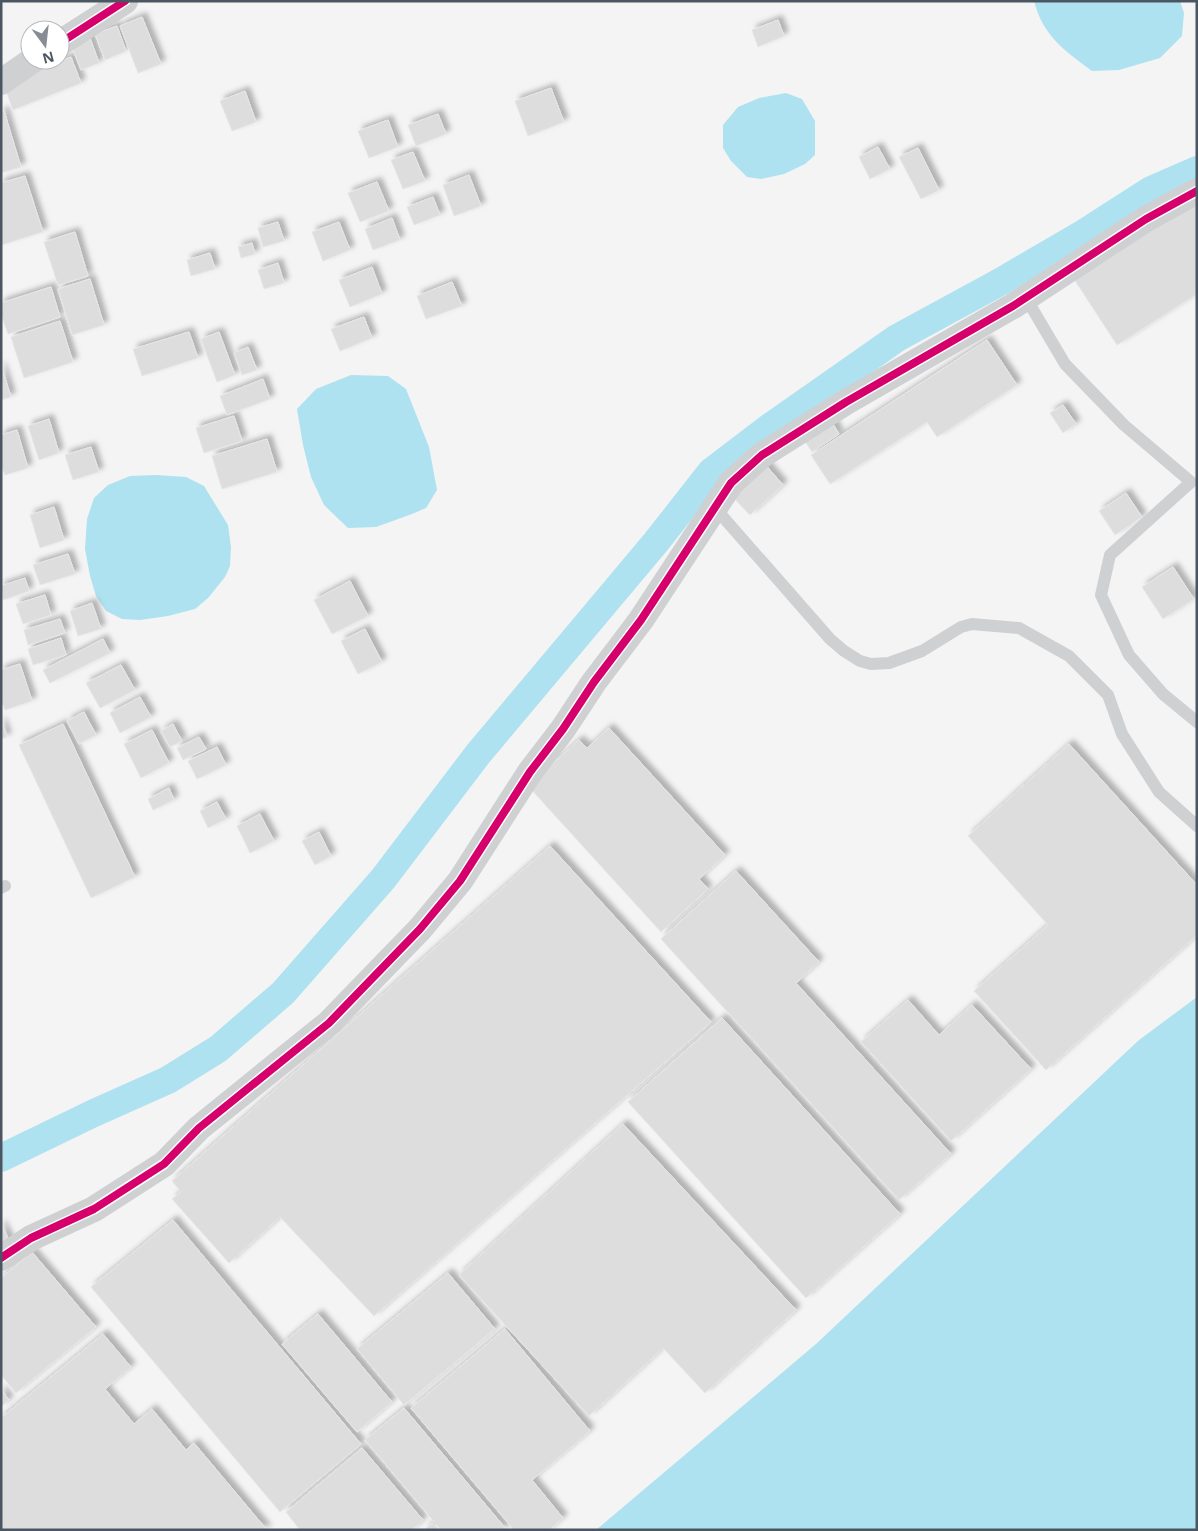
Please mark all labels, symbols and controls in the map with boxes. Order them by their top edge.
north arrow [20,20,70,70]
text: N [41,47,56,69]

